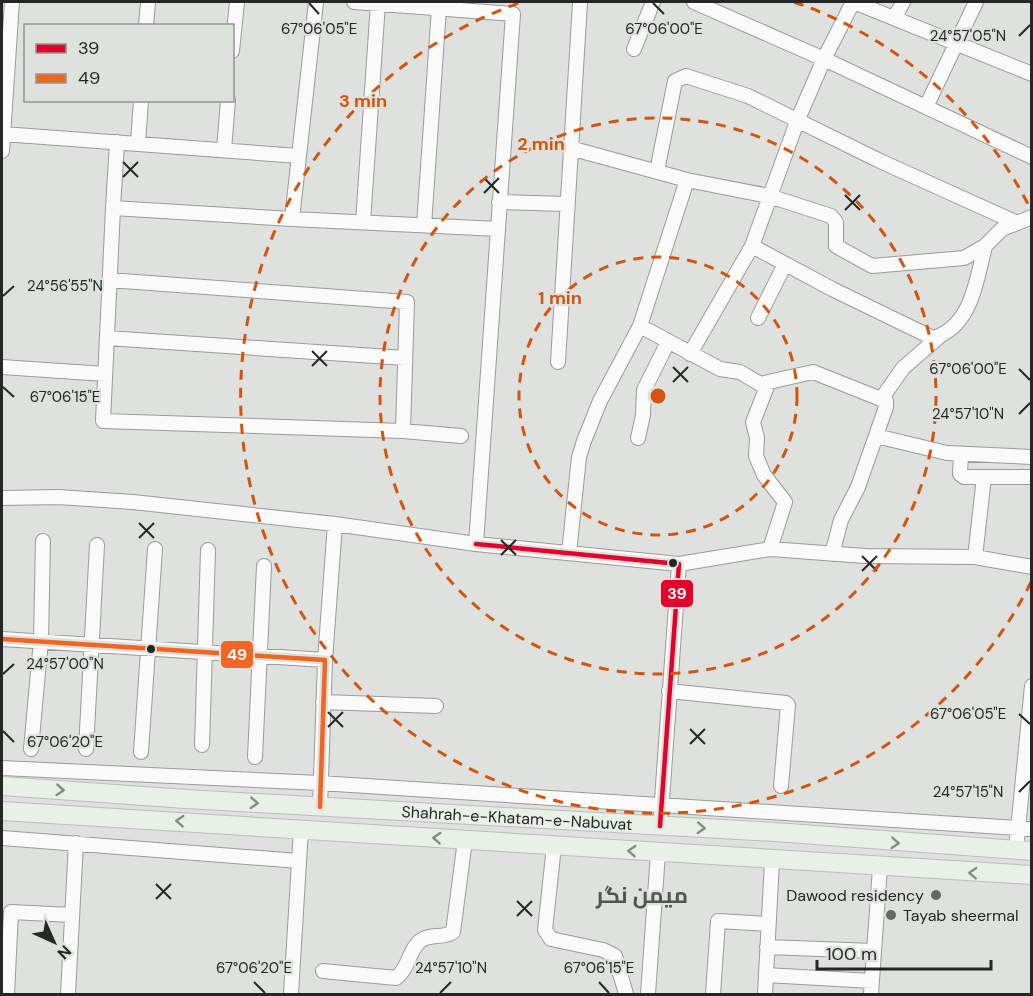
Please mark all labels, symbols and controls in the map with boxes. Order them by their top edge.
text: 67°06'05"E [281,19,357,39]
text: 67°06'00"E [625,19,703,39]
legend [24,24,234,102]
text: 24°57'05"N [930,26,1006,46]
text: 39 [78,36,99,60]
text: 49 [78,66,100,90]
text: 3 min [339,89,387,113]
text: 2 min [517,132,565,156]
text: 24°56'55"N [27,276,103,296]
text: 1 min [538,286,582,310]
text: 67°06'00"E [929,359,1007,379]
centre of rings [648,386,668,406]
text: 67°06'15"E [30,387,100,407]
text: 24°57'10"N [932,404,1004,424]
unlabelled marker [667,557,679,569]
line badge: 39 [660,579,694,608]
text: 39 [667,583,687,604]
line badge: 49 [220,640,254,669]
unlabelled marker [145,643,157,655]
text: 49 [227,644,247,665]
text: 24°57'00"N [26,654,104,674]
text: 67°06'05"E [930,704,1006,724]
text: 67°06'20"E [27,732,103,752]
text: 24°57'15"N [933,782,1003,802]
one-way arrow [55,784,64,797]
one-way arrow [250,797,259,810]
street label: Shahrah-e-Khatam-e-Nabuvat [401,801,633,834]
one-way arrow [175,815,184,828]
one-way arrow [696,822,705,835]
one-way arrow [433,832,442,845]
one-way arrow [891,836,900,849]
one-way arrow [627,845,636,858]
one-way arrow [969,866,978,879]
district label: میمن نگر [595,881,688,910]
place label: Dawood residency [786,885,924,906]
marker: Dawood residency [929,888,943,902]
place label: Tayab sheermal [903,905,1019,926]
marker: Tayab sheermal [884,908,898,922]
north arrow [24,912,84,972]
scale bar [817,933,991,971]
text: N [53,941,76,964]
text: 100 m [826,942,877,966]
text: 67°06'20"E [216,958,292,978]
text: 24°57'10"N [415,958,487,978]
text: 67°06'15"E [564,958,634,978]

